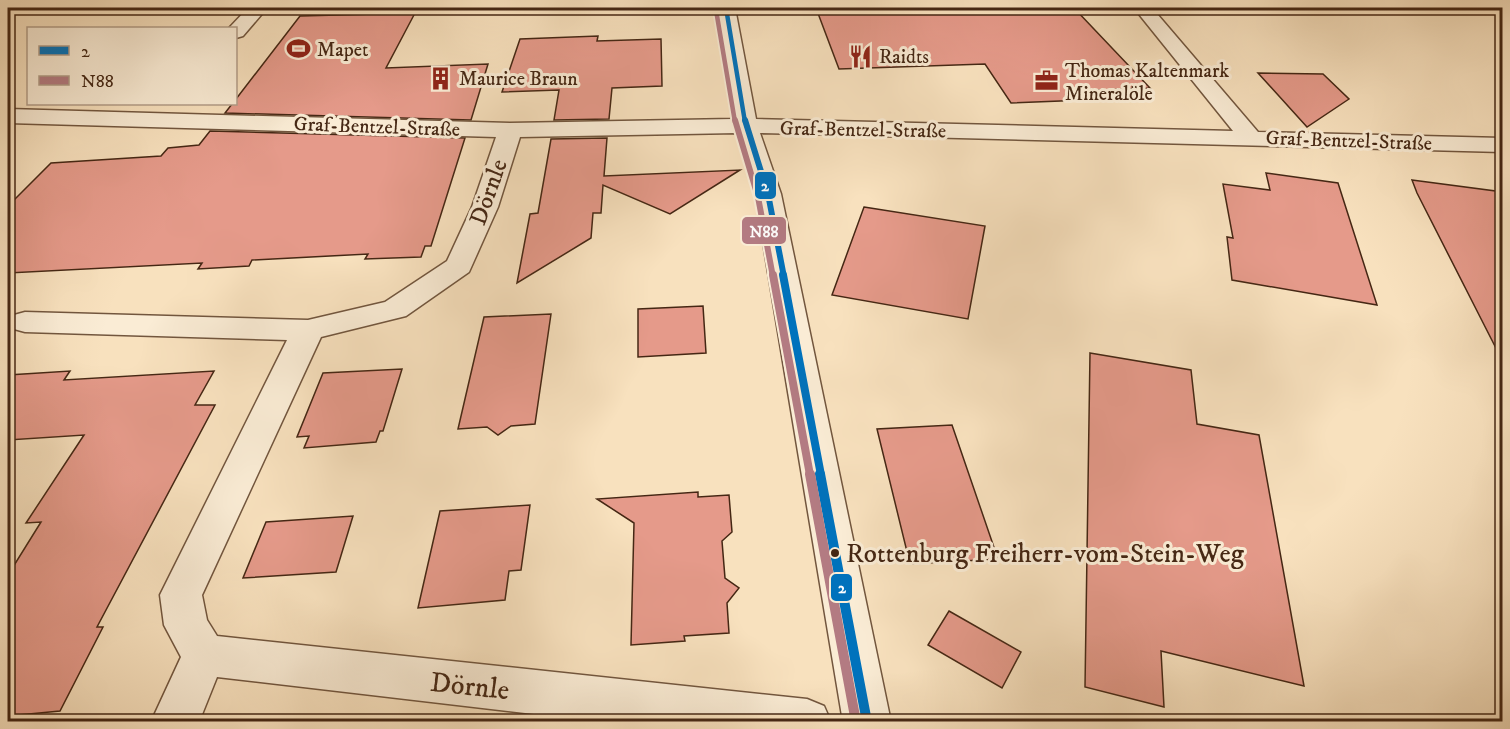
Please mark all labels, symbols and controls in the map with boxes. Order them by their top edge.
legend [27,27,237,105]
sports icon: Mapet [286,36,312,62]
place label: Mapet [317,38,369,63]
text: 2 [81,41,90,63]
restaurant icon: Raidts [848,43,874,69]
place label: Raidts [879,45,929,70]
place label: Thomas Kaltenmark Mineralöle [1065,59,1229,107]
building icon: Maurice Braun [428,65,454,91]
place label: Maurice Braun [459,67,578,92]
office icon: Thomas Kaltenmark Mineralöle [1034,68,1060,94]
text: N88 [81,71,114,93]
street label: Graf-Bentzel-Straße [293,112,461,143]
street label: Graf-Bentzel-Straße [780,117,946,144]
street label: Graf-Bentzel-Straße [1265,126,1433,157]
street label: Dörnle [463,155,515,229]
line badge: 2 [754,171,777,200]
text: 2 [761,176,770,196]
line badge: N88 [741,216,787,245]
text: N88 [749,222,779,242]
place label: Rottenburg Freiherr-vom-Stein-Weg [846,537,1245,571]
marker: Rottenburg Freiherr-vom-Stein-Weg [829,547,841,559]
line badge: 2 [830,573,853,602]
text: 2 [838,578,847,598]
street label: Dörnle [429,665,511,708]

